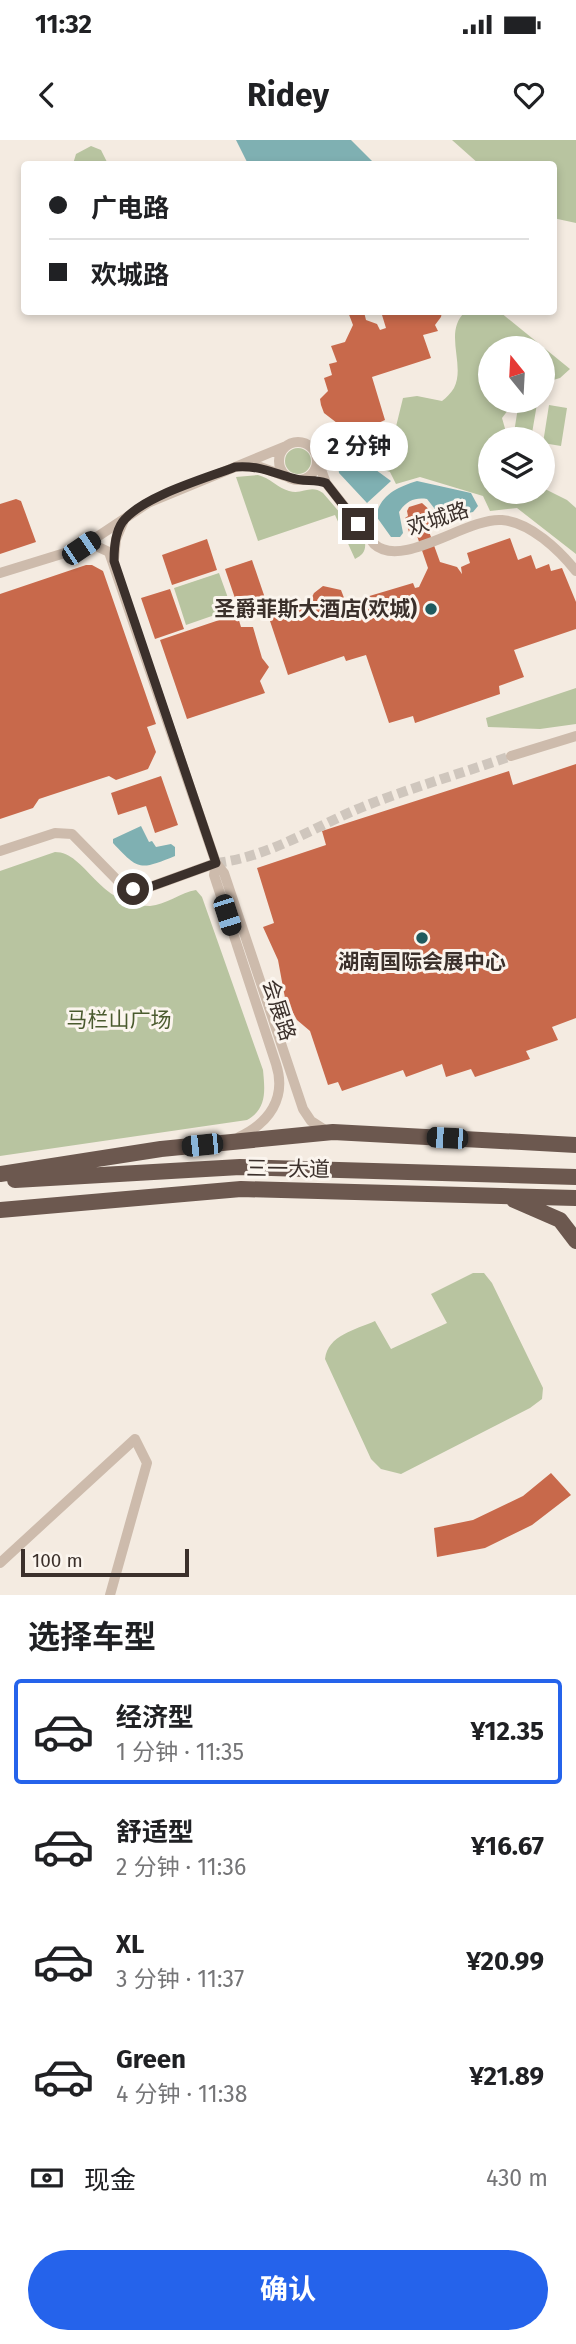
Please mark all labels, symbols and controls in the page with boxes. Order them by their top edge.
text: 11:32 [35,9,92,40]
icon: back [28,76,66,114]
text: Ridey [247,76,329,114]
icon: heart [510,76,548,114]
text: 广电路 [91,193,169,224]
text: 欢城路 [91,260,169,291]
north arrow [478,336,555,413]
map controls [478,336,555,504]
callout: 2 分钟 [309,422,407,472]
button: layers [478,427,555,504]
text: 2 分钟 [327,432,391,460]
street label: 欢城路 [404,496,472,542]
route end [342,508,374,540]
car [58,528,105,568]
place label: 圣爵菲斯大酒店(欢城) [214,596,417,622]
marker: 圣爵菲斯大酒店(欢城) [423,601,439,617]
route start [117,873,149,905]
car [211,892,244,938]
marker: 湖南国际会展中心 [414,930,430,946]
place label: 湖南国际会展中心 [338,949,506,975]
street label: 会展路 [257,976,301,1044]
park label: 马栏山广场 [67,1007,172,1033]
car [426,1126,469,1150]
car [181,1132,224,1158]
street label: 三一大道 [246,1155,330,1183]
scale bar [21,1546,189,1578]
text: 100 m [32,1549,83,1572]
text: 选择车型 [28,1618,156,1656]
icon: car [32,1700,95,1763]
text: 经济型 [116,1702,194,1733]
text: ¥12.35 [470,1716,544,1747]
text: 1 分钟 · 11:35 [116,1738,244,1766]
icon: car [32,1815,95,1878]
text: 舒适型 [116,1817,194,1848]
text: ¥16.67 [471,1831,544,1862]
text: 2 分钟 · 11:36 [116,1853,246,1881]
text: XL [116,1929,144,1960]
icon: car [32,1930,95,1993]
text: ¥20.99 [466,1946,544,1977]
text: 3 分钟 · 11:37 [116,1965,244,1993]
text: Green [116,2044,186,2075]
icon: car [32,2045,95,2108]
text: ¥21.89 [469,2061,544,2092]
text: 4 分钟 · 11:38 [116,2080,248,2108]
icon: cash [28,2159,66,2197]
text: 430 m [486,2164,548,2192]
text: 现金 [84,2165,136,2196]
button: 确认 [28,2250,548,2330]

